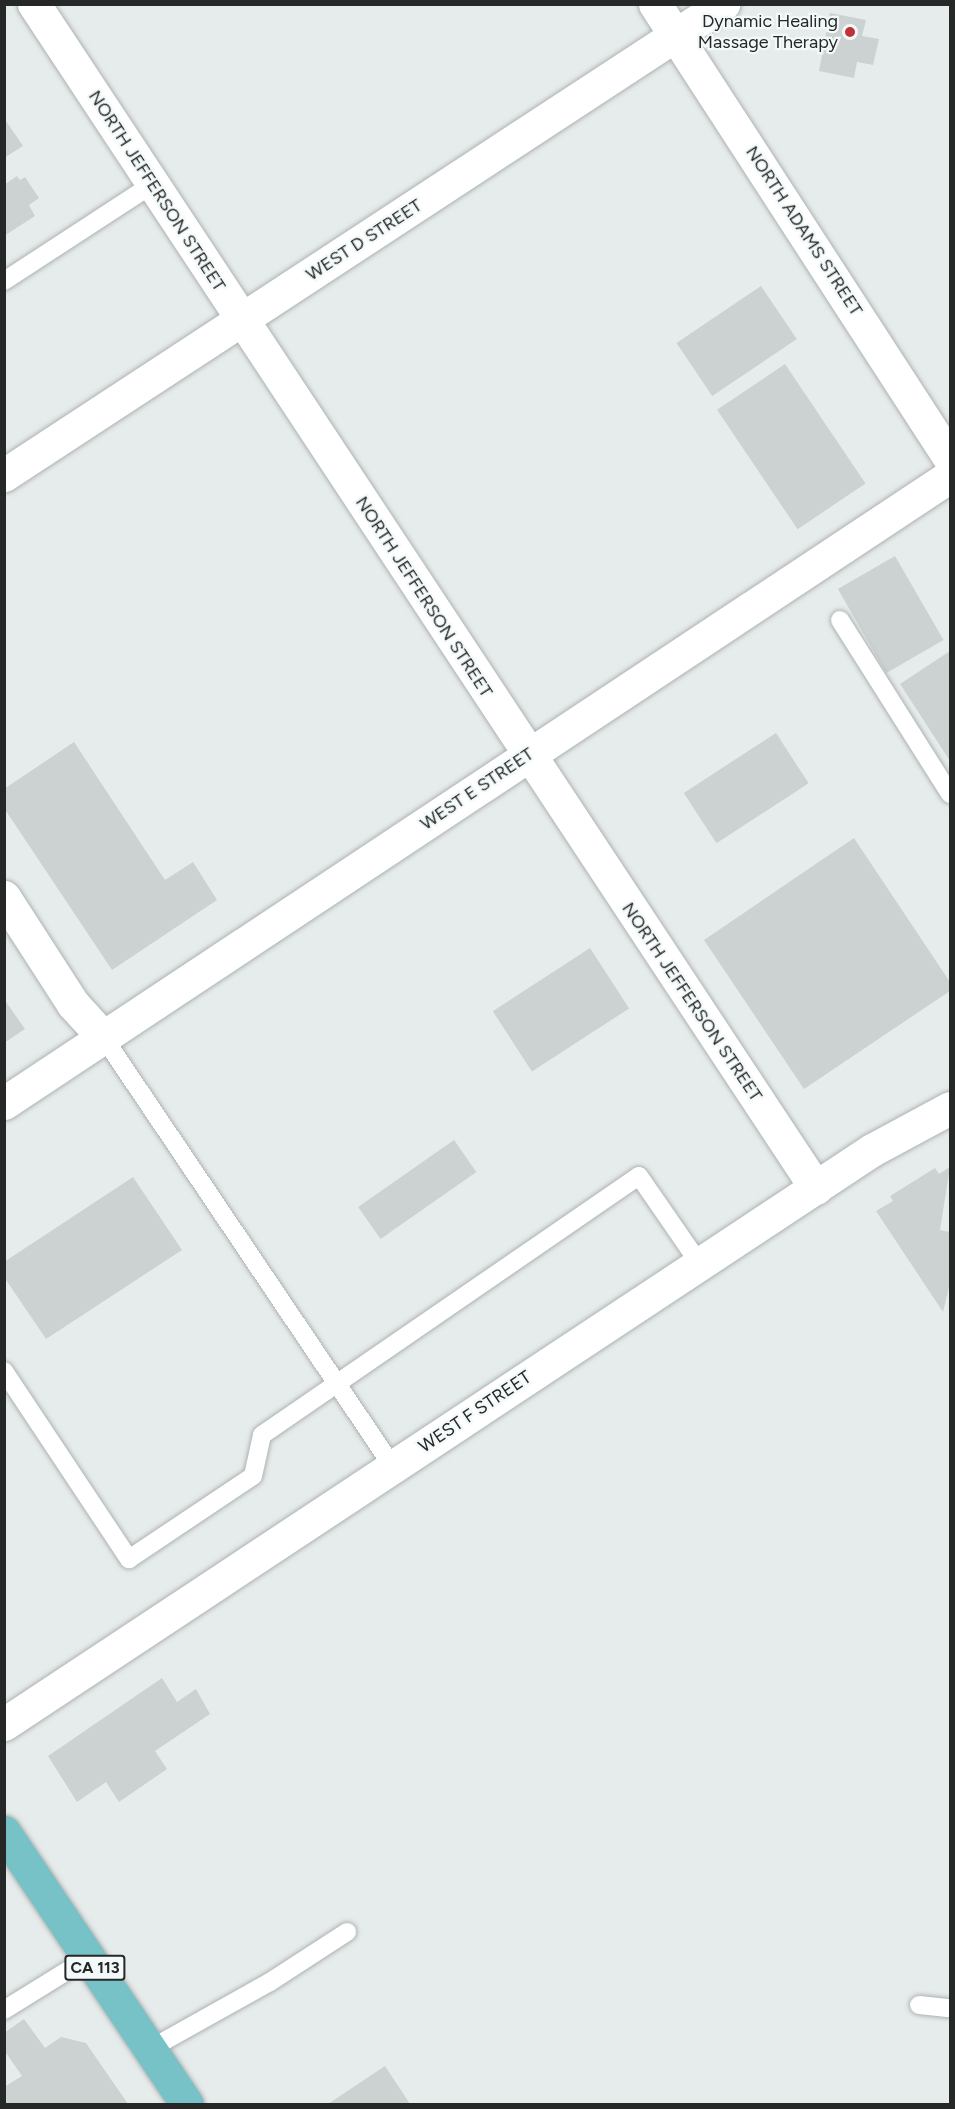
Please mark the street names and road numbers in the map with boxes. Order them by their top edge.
street label: NORTH JEFFERSON STREET [84,86,230,296]
street label: NORTH ADAMS STREET [741,142,867,320]
street label: WEST D STREET [302,195,426,285]
street label: NORTH JEFFERSON STREET [351,492,497,702]
street label: WEST E STREET [416,743,538,835]
street label: NORTH JEFFERSON STREET [617,898,767,1106]
street label: WEST F STREET [415,1366,535,1458]
road number: CA 113 [64,1955,127,1981]

